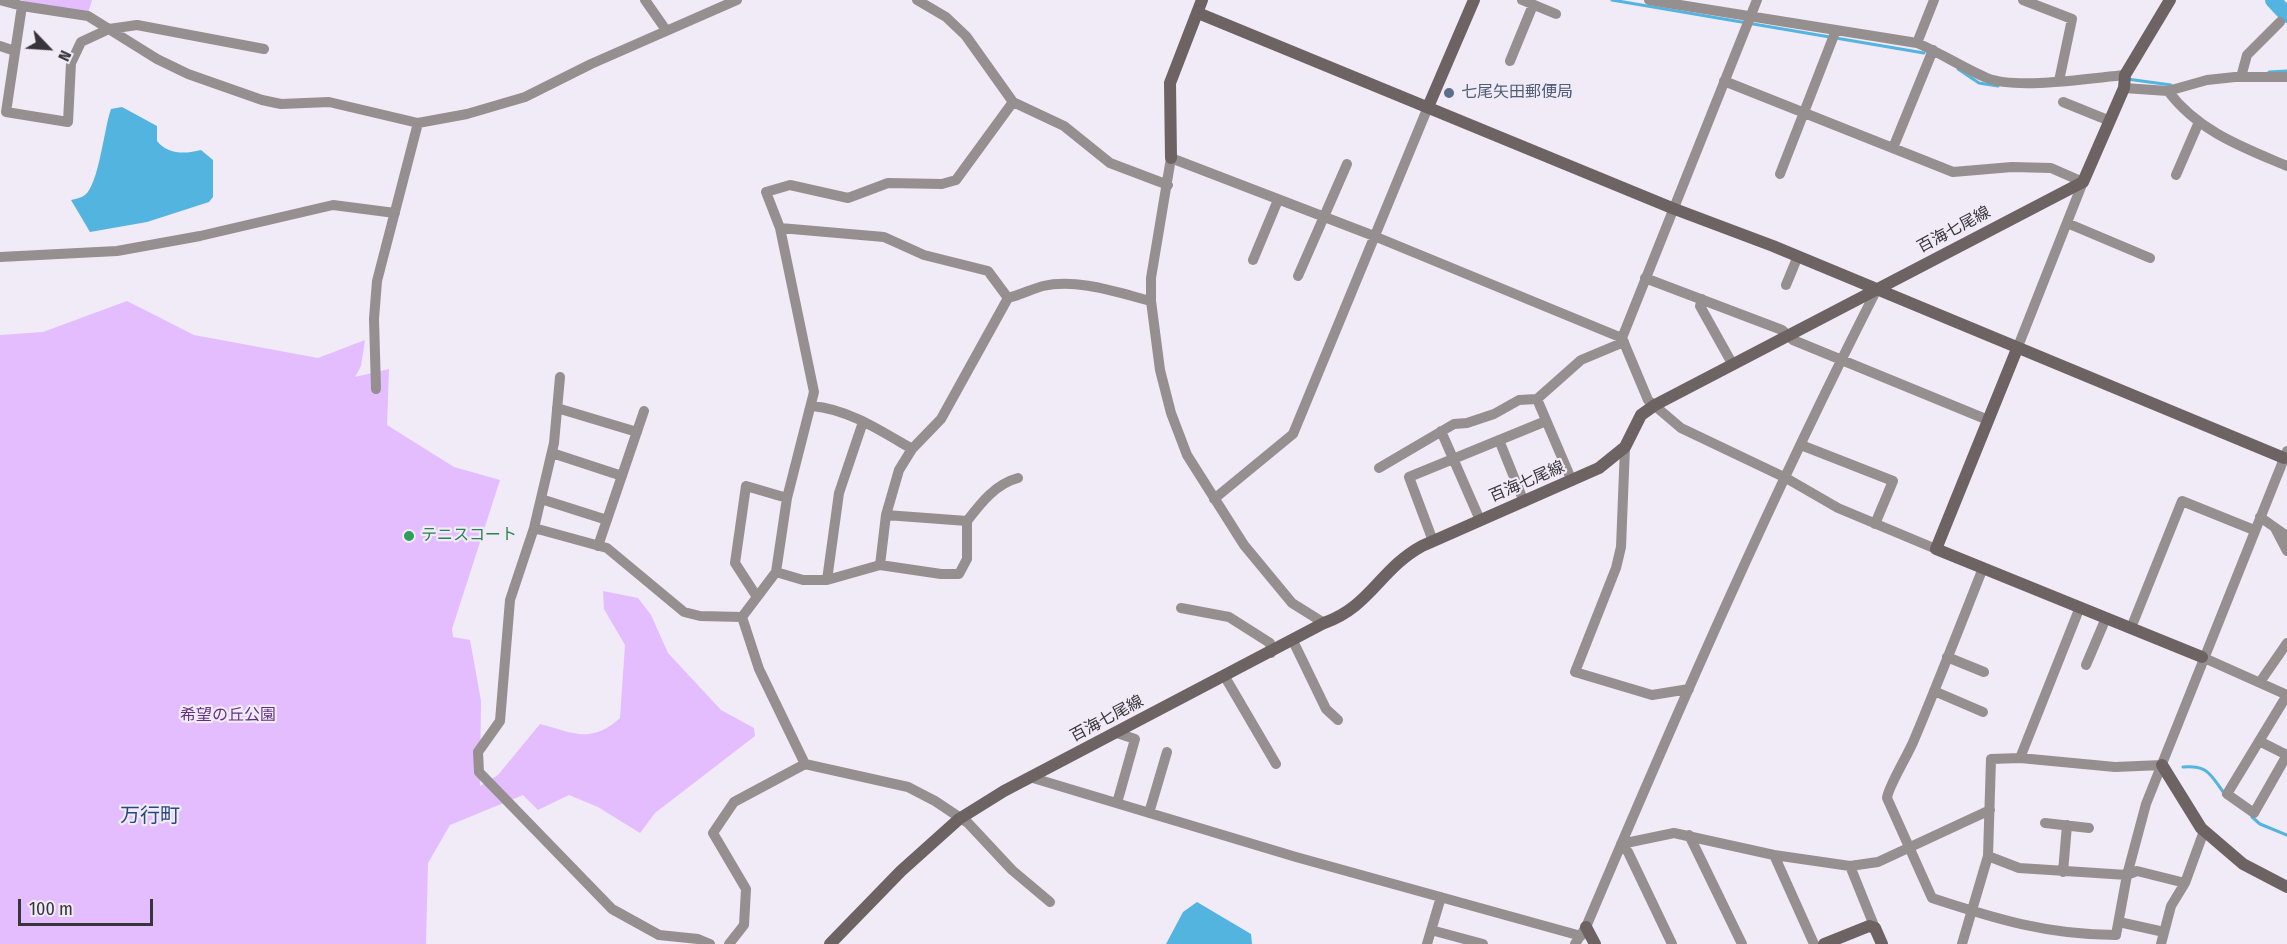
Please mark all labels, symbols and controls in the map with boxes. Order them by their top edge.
north arrow [18,18,78,78]
text: N [54,47,75,64]
place label: 七尾矢田郵便局 [1461,83,1573,103]
marker: 七尾矢田郵便局 [1442,86,1456,100]
street label: 百海七尾線 [1914,203,1994,257]
street label: 百海七尾線 [1486,458,1568,506]
place label: テニスコート [421,526,517,546]
marker: テニスコート [402,529,416,543]
street label: 百海七尾線 [1067,692,1147,746]
park label: 希望の丘公園 [180,706,276,726]
district label: 万行町 [120,804,180,828]
scale bar [21,887,156,925]
text: 100 m [29,898,73,920]

